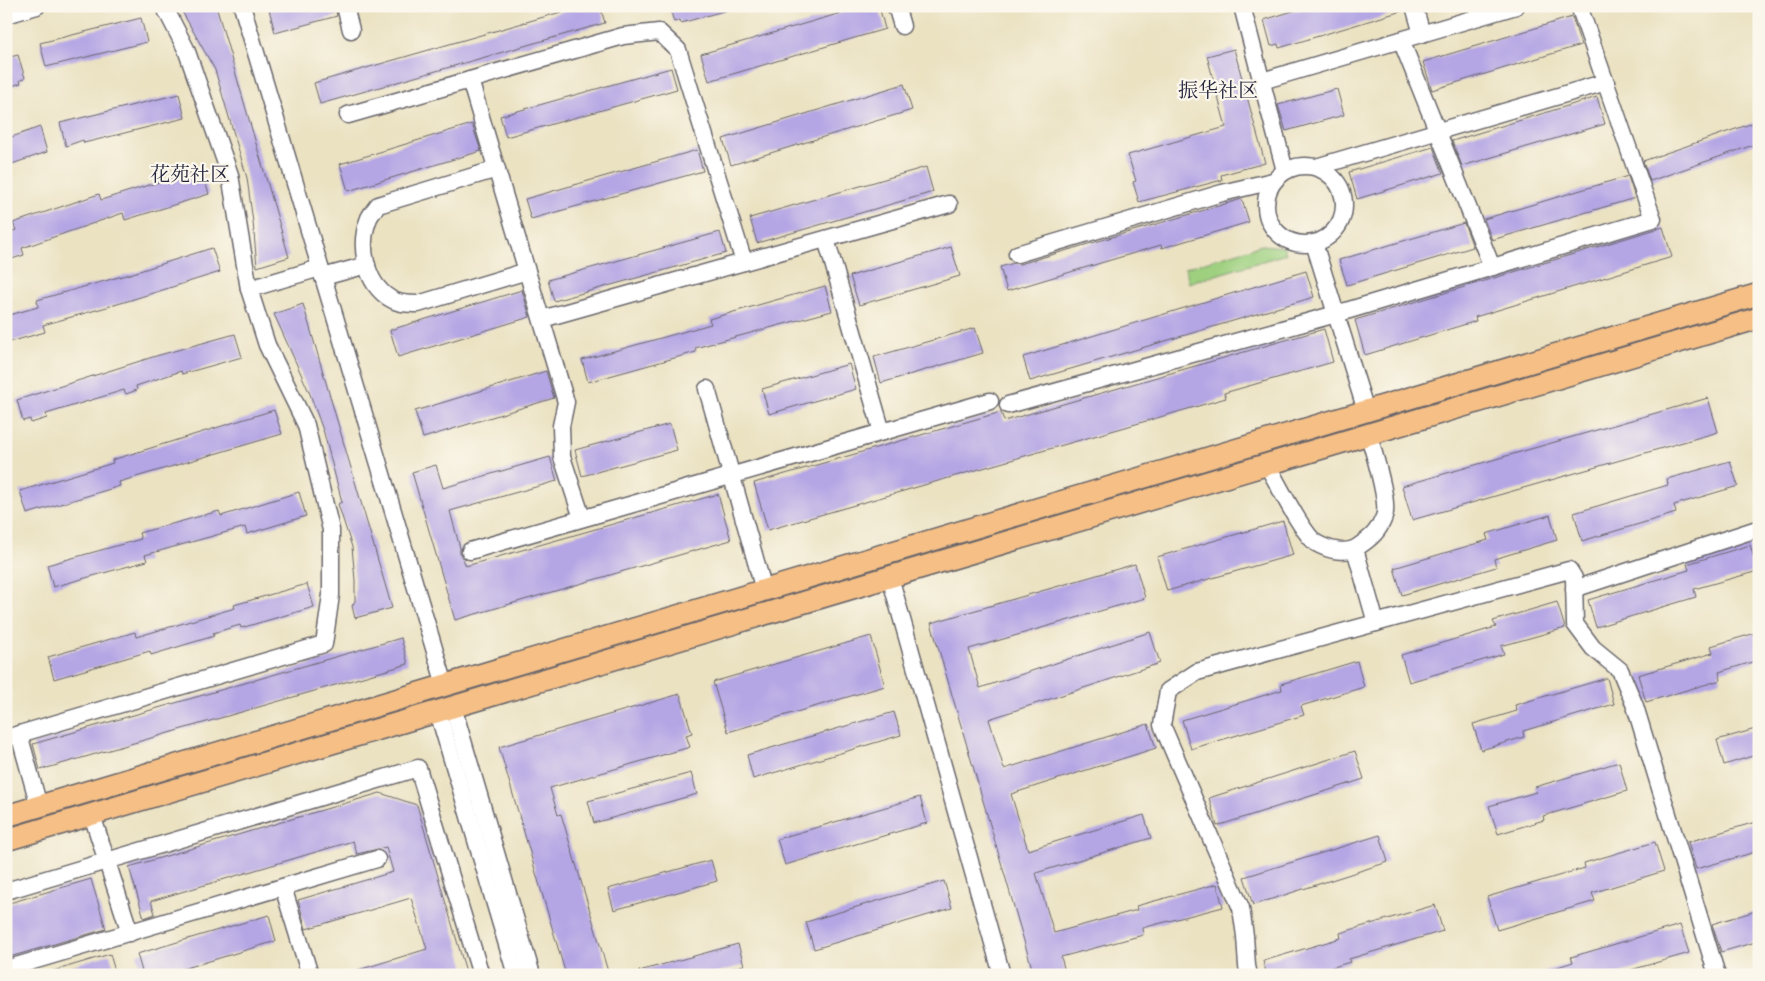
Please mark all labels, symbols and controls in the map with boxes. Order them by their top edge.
district label: 振华社区 [1178,75,1258,104]
district label: 花苑社区 [150,159,230,188]

